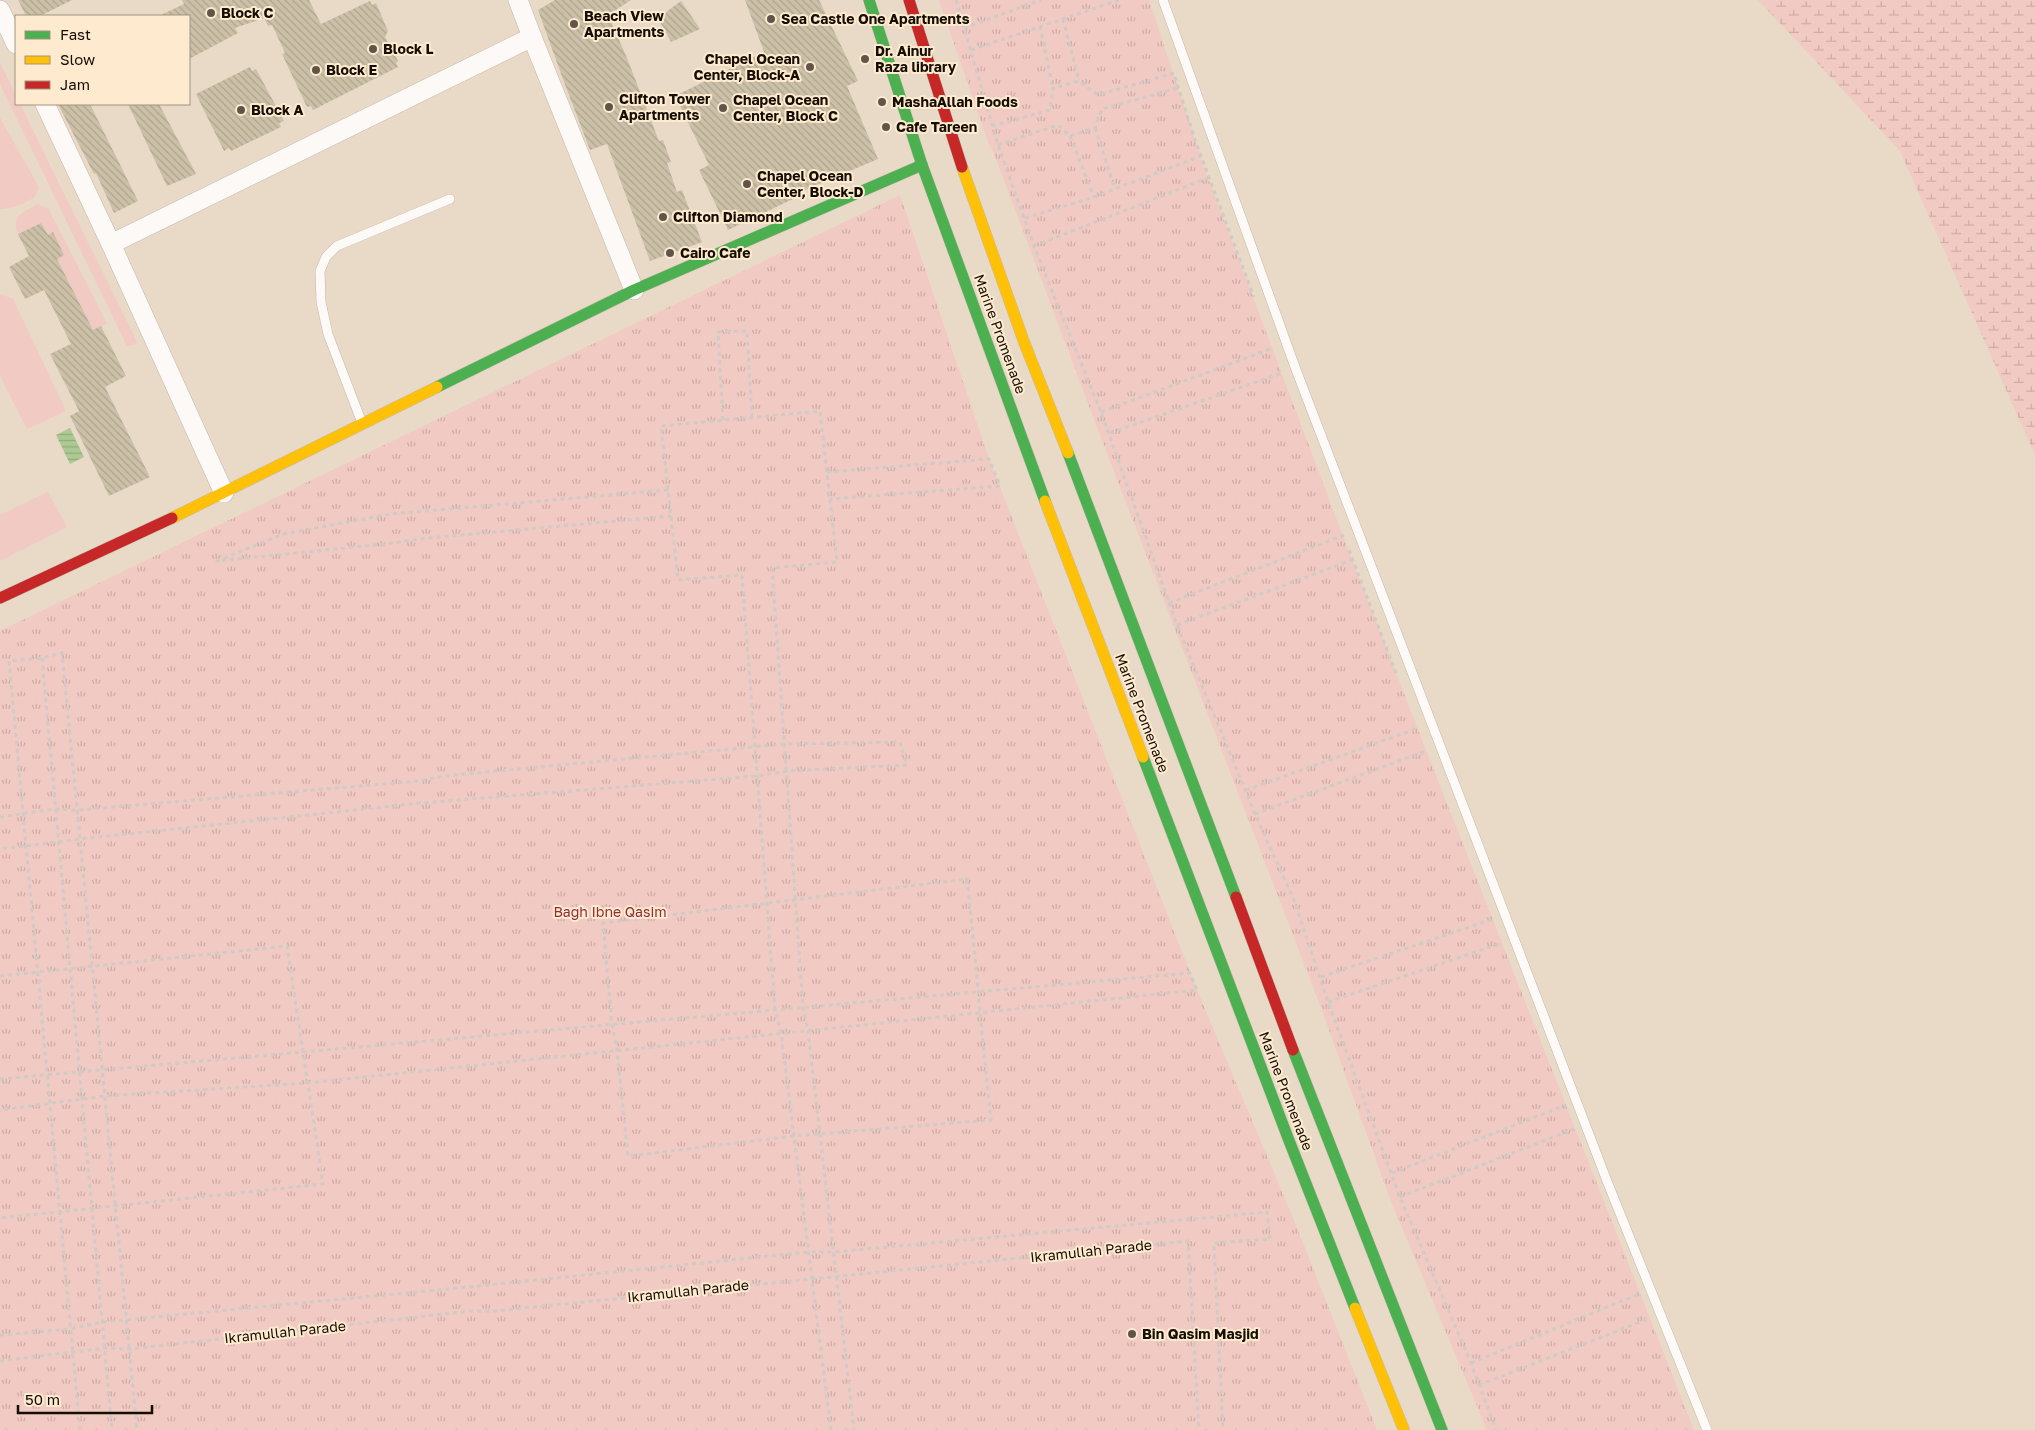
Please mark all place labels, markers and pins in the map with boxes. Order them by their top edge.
place label: Block C [221,4,274,21]
marker: Block C [205,7,217,19]
place label: Beach View Apartments [584,7,665,40]
place label: Sea Castle One Apartments [781,10,970,27]
marker: Sea Castle One Apartments [765,13,777,25]
marker: Beach View Apartments [568,18,580,30]
place label: Block L [383,40,434,57]
place label: Dr. Ainur Raza library [875,42,957,75]
marker: Block L [367,43,379,55]
place label: Chapel Ocean Center, Block-A [694,50,800,83]
marker: Dr. Ainur Raza library [859,53,871,65]
place label: Block E [326,61,378,78]
marker: Chapel Ocean Center, Block-A [804,61,816,73]
marker: Block E [310,64,322,76]
place label: Clifton Tower Apartments [619,90,711,123]
place label: Chapel Ocean Center, Block C [733,91,838,124]
place label: MashaAllah Foods [892,93,1018,110]
marker: MashaAllah Foods [876,96,888,108]
place label: Block A [251,101,304,118]
marker: Clifton Tower Apartments [603,101,615,113]
marker: Chapel Ocean Center, Block C [717,102,729,114]
marker: Block A [235,104,247,116]
place label: Cafe Tareen [896,118,977,135]
marker: Cafe Tareen [880,121,892,133]
place label: Chapel Ocean Center, Block-D [757,167,863,200]
marker: Chapel Ocean Center, Block-D [741,178,753,190]
place label: Clifton Diamond [673,208,783,225]
marker: Clifton Diamond [657,211,669,223]
place label: Cairo Cafe [680,244,750,261]
marker: Cairo Cafe [664,247,676,259]
place label: Bin Qasim Masjid [1142,1325,1259,1342]
marker: Bin Qasim Masjid [1126,1328,1138,1340]

